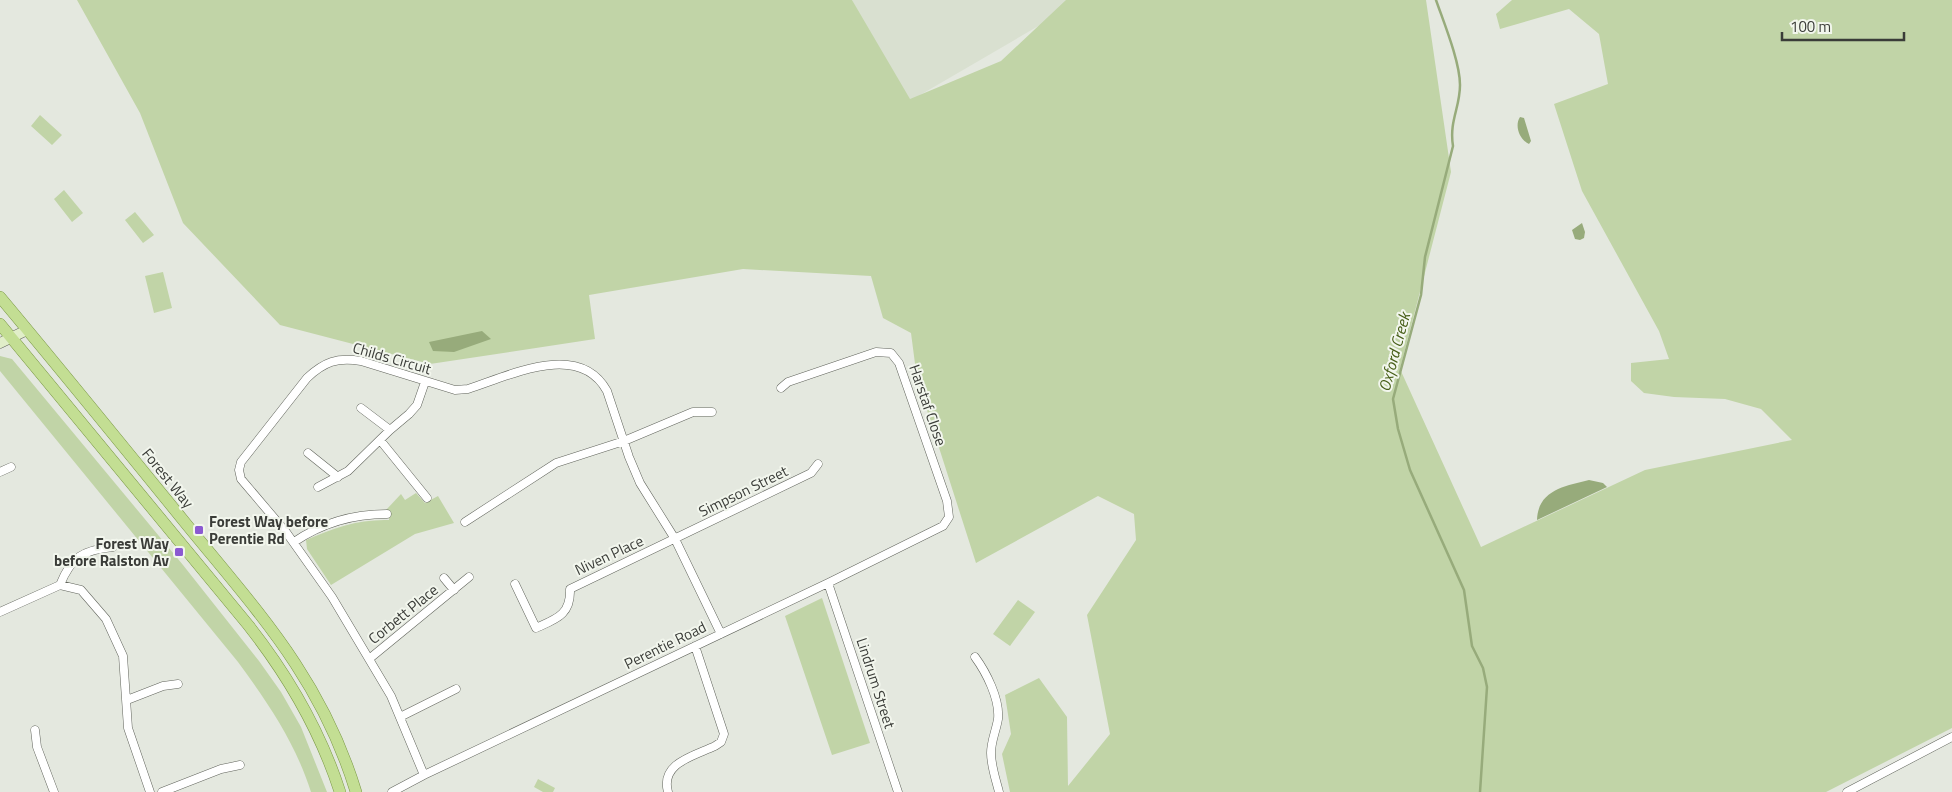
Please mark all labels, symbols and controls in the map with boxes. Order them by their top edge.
scale bar [1782,10,1904,42]
text: 100 m [1790,15,1831,38]
water label: Oxford Creek [1372,308,1417,394]
street label: Childs Circuit [350,336,435,380]
street label: Harstaf Close [903,361,953,449]
street label: Forest Way [137,443,199,513]
street label: Simpson Street [694,459,792,523]
place label: Forest Way before Perentie Rd [209,510,329,550]
marker: Forest Way before Perentie Rd [193,524,205,536]
street label: Niven Place [571,529,647,581]
place label: Forest Way before Ralston Av [54,532,170,572]
marker: Forest Way before Ralston Av [173,546,185,558]
street label: Corbett Place [363,579,443,649]
street label: Perentie Road [620,615,710,675]
street label: Lindrum Street [851,635,902,732]

